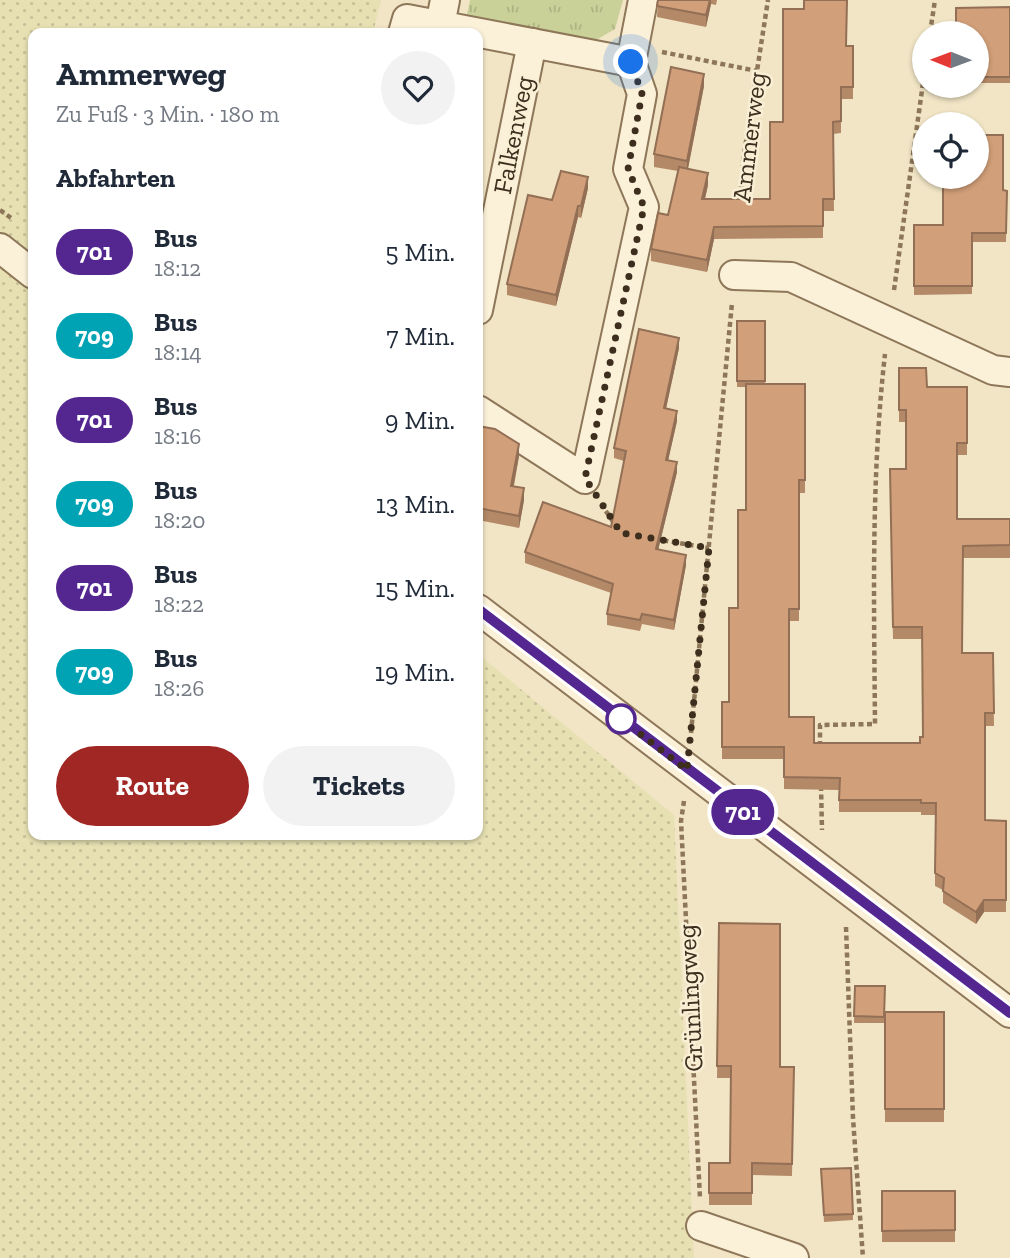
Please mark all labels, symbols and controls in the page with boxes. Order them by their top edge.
north arrow [912,21,989,98]
map controls [912,21,989,189]
your location [613,44,648,79]
button: heart [381,51,455,125]
text: Ammerweg [56,54,226,93]
street label: Ammerweg [725,70,773,204]
street label: Falkenweg [486,73,540,197]
text: Zu Fuß · 3 Min. · 180 m [56,100,279,128]
button: locate [912,112,989,189]
text: Abfahrten [56,162,175,194]
text: Bus [154,222,197,254]
text: 5 Min. [385,236,455,268]
text: 701 [77,237,112,266]
text: 18:12 [154,254,201,282]
text: Bus [154,306,197,338]
text: 7 Min. [386,320,455,352]
text: 709 [75,321,114,350]
text: 18:14 [154,338,202,366]
text: Bus [154,390,197,422]
text: 9 Min. [385,404,455,436]
text: 701 [77,405,112,434]
text: 18:16 [154,422,201,450]
text: Bus [154,474,197,506]
text: 13 Min. [376,488,455,520]
text: 709 [75,489,114,518]
text: 18:20 [154,506,205,534]
text: Bus [154,558,197,590]
text: 15 Min. [375,572,455,604]
text: 701 [77,573,112,602]
text: 18:22 [154,590,204,618]
text: Bus [154,642,197,674]
text: 19 Min. [375,656,455,688]
text: 709 [75,657,114,686]
text: 18:26 [154,674,204,702]
unlabelled marker [606,704,636,734]
button: Route [56,746,249,826]
button: Tickets [263,746,455,826]
line badge: 701 [703,789,783,835]
text: 701 [725,797,761,826]
street label: Grünlingweg [670,923,710,1073]

